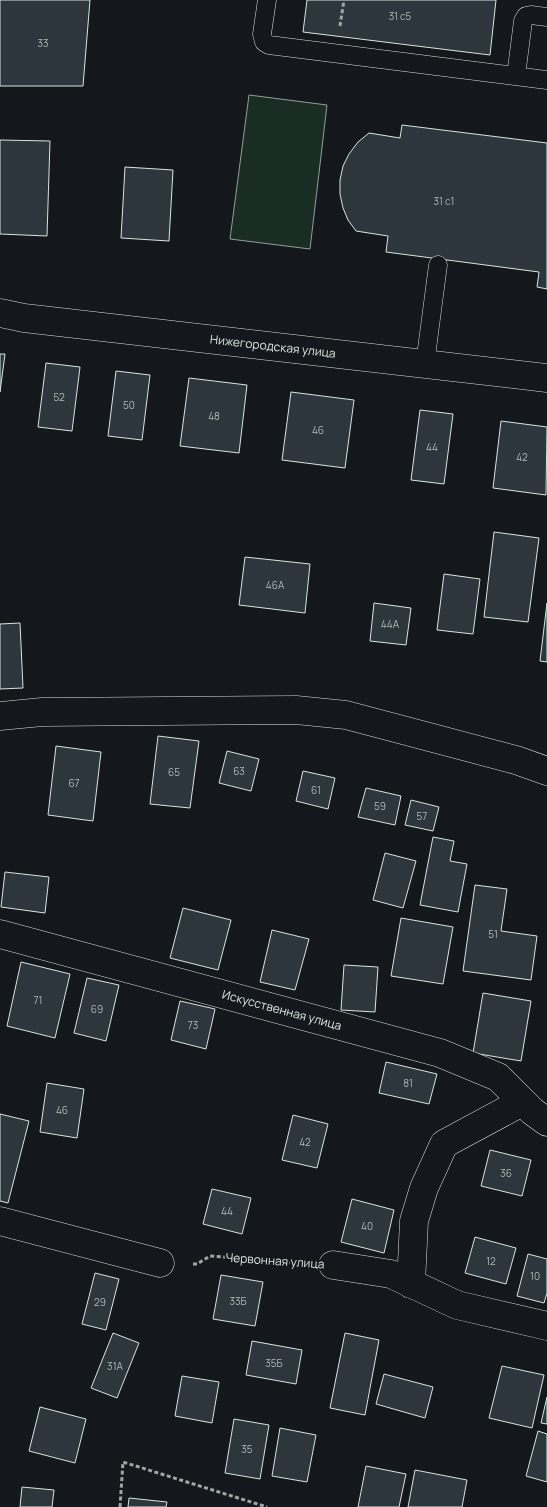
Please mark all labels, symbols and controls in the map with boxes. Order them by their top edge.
house number: 31 с5 [389,9,412,23]
house number: 33 [37,36,49,50]
house number: 31 с1 [434,194,454,208]
street label: Нижегородская улица [209,330,337,362]
house number: 52 [53,390,65,404]
house number: 50 [123,398,135,412]
house number: 48 [208,409,220,423]
house number: 46 [312,423,324,437]
house number: 44 [426,440,438,454]
house number: 42 [516,450,528,464]
house number: 46А [266,578,285,592]
house number: 44А [381,617,400,631]
house number: 63 [233,764,245,778]
house number: 65 [168,765,180,779]
house number: 67 [68,776,80,790]
house number: 61 [311,783,321,797]
house number: 59 [374,799,386,813]
house number: 57 [417,809,427,823]
house number: 51 [488,927,498,941]
street label: Искусственная улица [220,985,344,1034]
house number: 71 [34,993,42,1007]
house number: 69 [91,1002,103,1016]
house number: 73 [188,1018,198,1032]
house number: 81 [403,1076,413,1090]
house number: 46 [56,1103,68,1117]
house number: 42 [299,1135,311,1149]
house number: 36 [500,1166,512,1180]
house number: 44 [221,1204,233,1218]
house number: 40 [361,1219,373,1233]
street label: Червонная улица [225,1249,325,1272]
house number: 12 [486,1254,496,1268]
house number: 10 [530,1269,540,1283]
house number: 33Б [229,1294,247,1308]
house number: 29 [94,1295,106,1309]
house number: 35Б [265,1356,283,1370]
house number: 31А [107,1359,124,1373]
house number: 35 [241,1442,253,1456]

